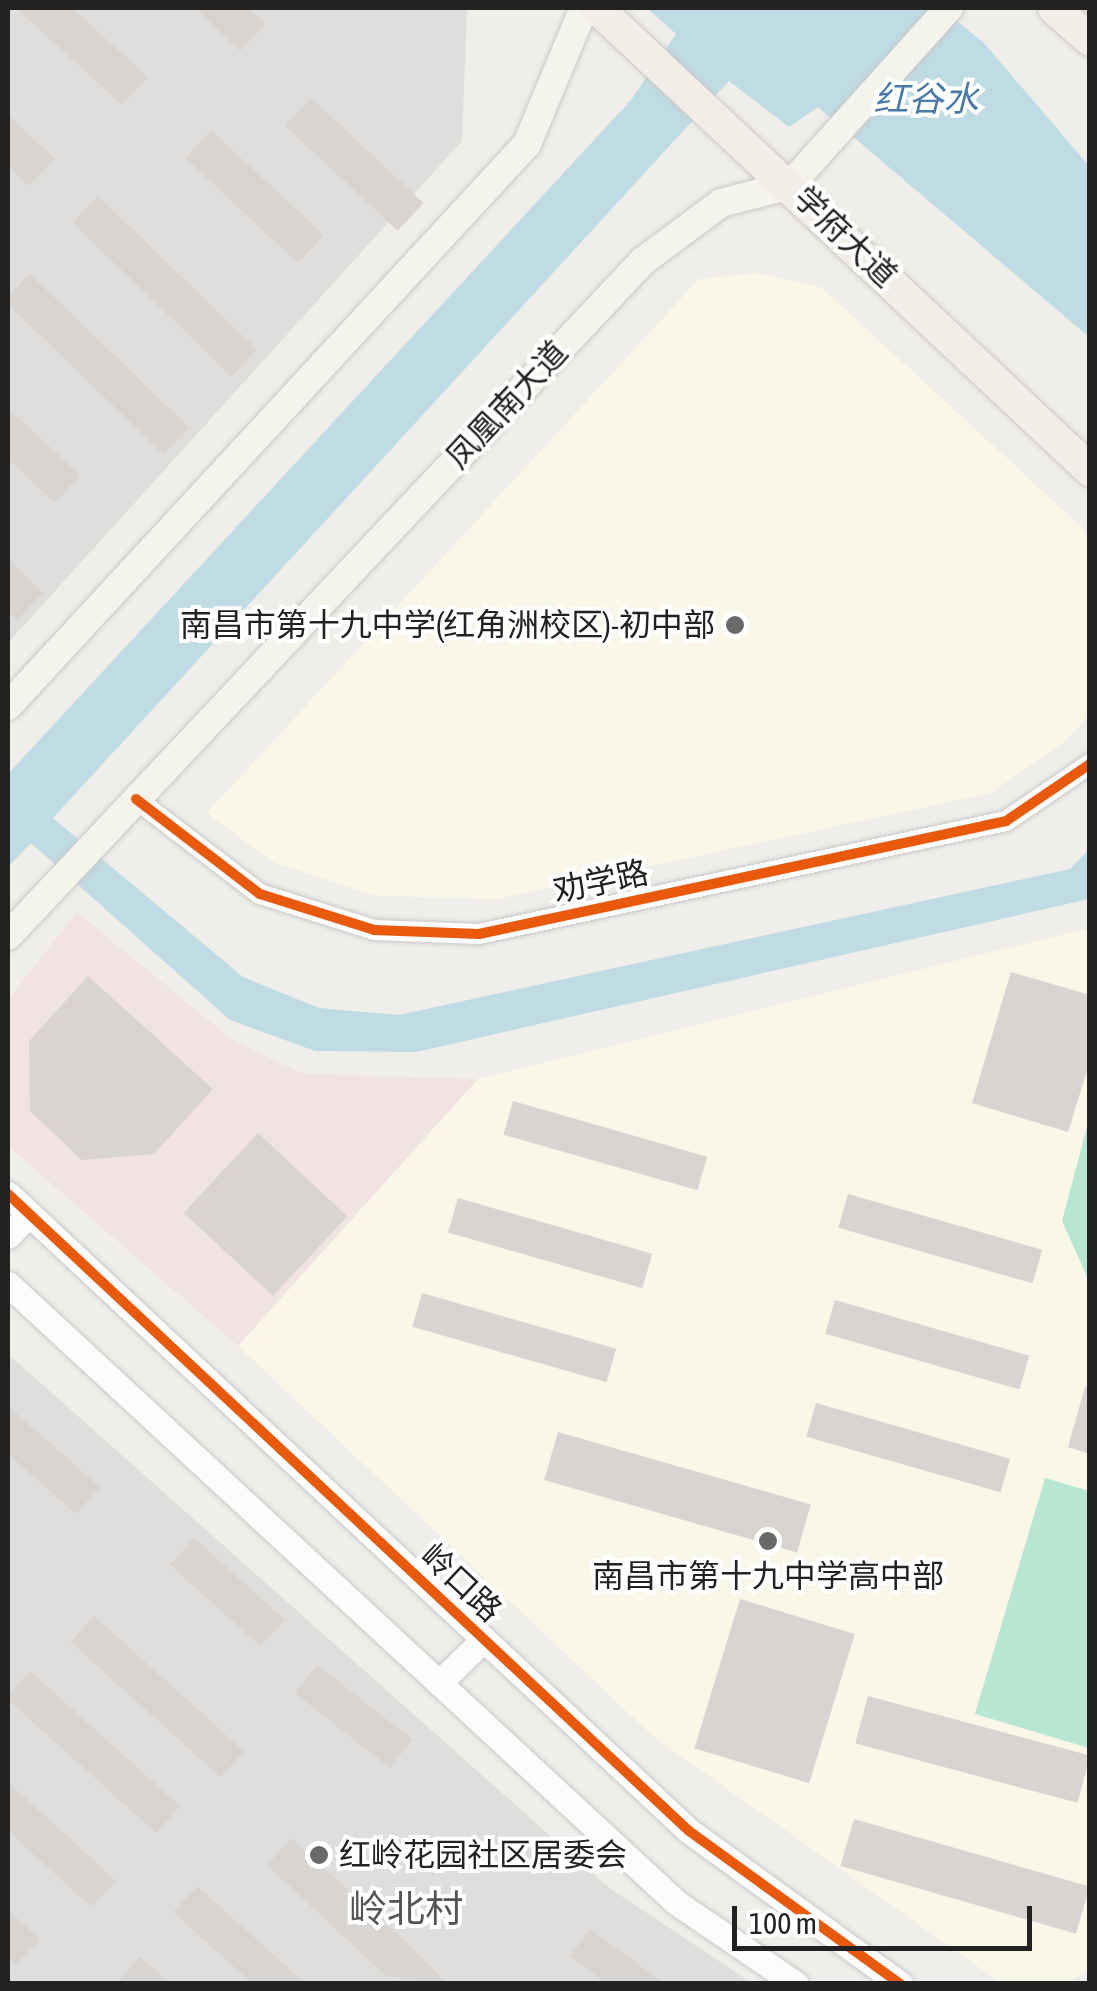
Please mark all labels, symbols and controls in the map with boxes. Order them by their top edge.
water label: 红谷水 [874,77,978,119]
street label: 学府大道 [786,179,904,295]
street label: 凤凰南大道 [438,333,576,477]
place label: 南昌市第十九中学(红角洲校区)-初中部 [180,606,715,644]
marker: 南昌市第十九中学(红角洲校区)-初中部 [724,614,746,636]
street label: 劝学路 [550,853,652,911]
marker: 南昌市第十九中学高中部 [757,1530,779,1552]
street label: 岭口路 [413,1536,509,1630]
place label: 南昌市第十九中学高中部 [592,1557,944,1595]
place label: 红岭花园社区居委会 [339,1836,627,1874]
marker: 红岭花园社区居委会 [308,1844,330,1866]
district label: 岭北村 [349,1886,463,1932]
scale bar [737,1886,1037,1948]
text: 100 m [749,1906,817,1940]

